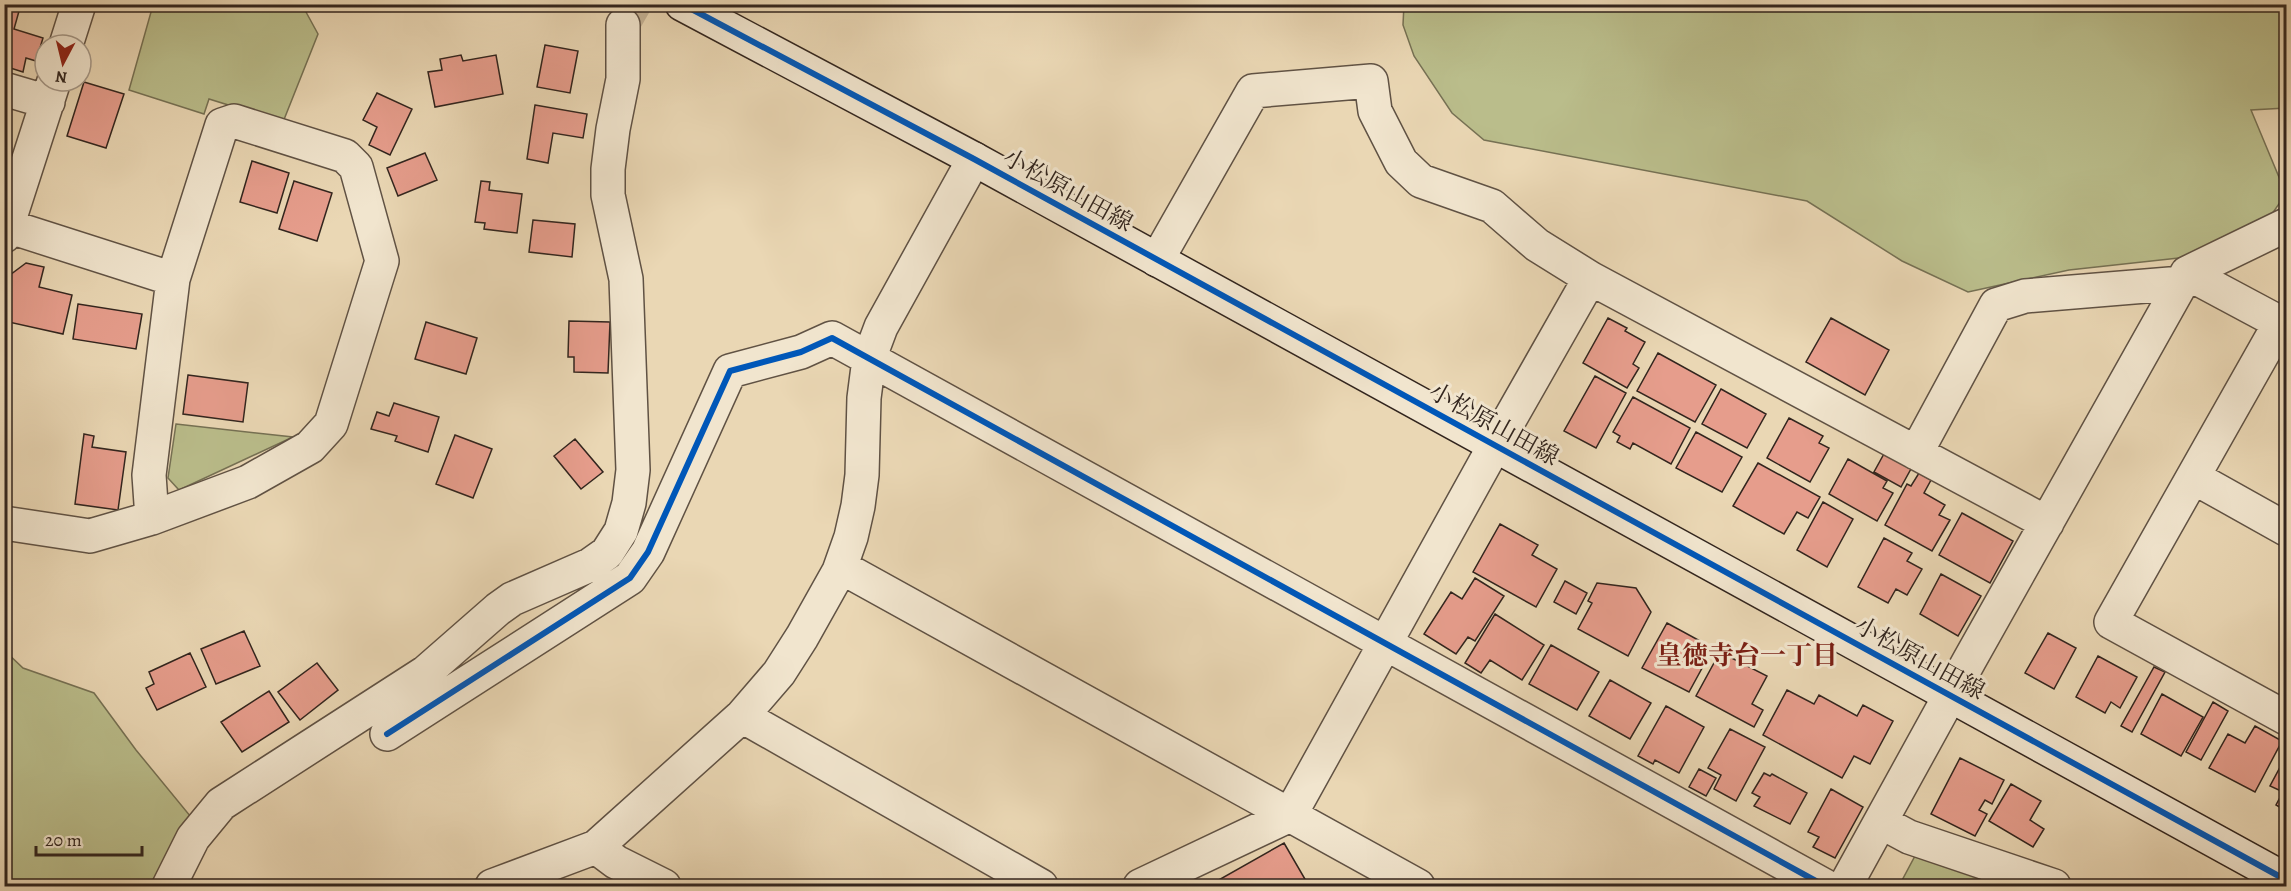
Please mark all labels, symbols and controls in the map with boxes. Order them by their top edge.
north arrow [33,33,93,93]
text: N [54,65,68,89]
street label: 小松原山田線 [997,141,1139,239]
street label: 小松原山田線 [1423,375,1565,473]
street label: 小松原山田線 [1849,609,1991,707]
district label: 皇徳寺台一丁目 [1656,638,1838,673]
scale bar [36,819,142,857]
text: 20 m [45,828,82,852]

